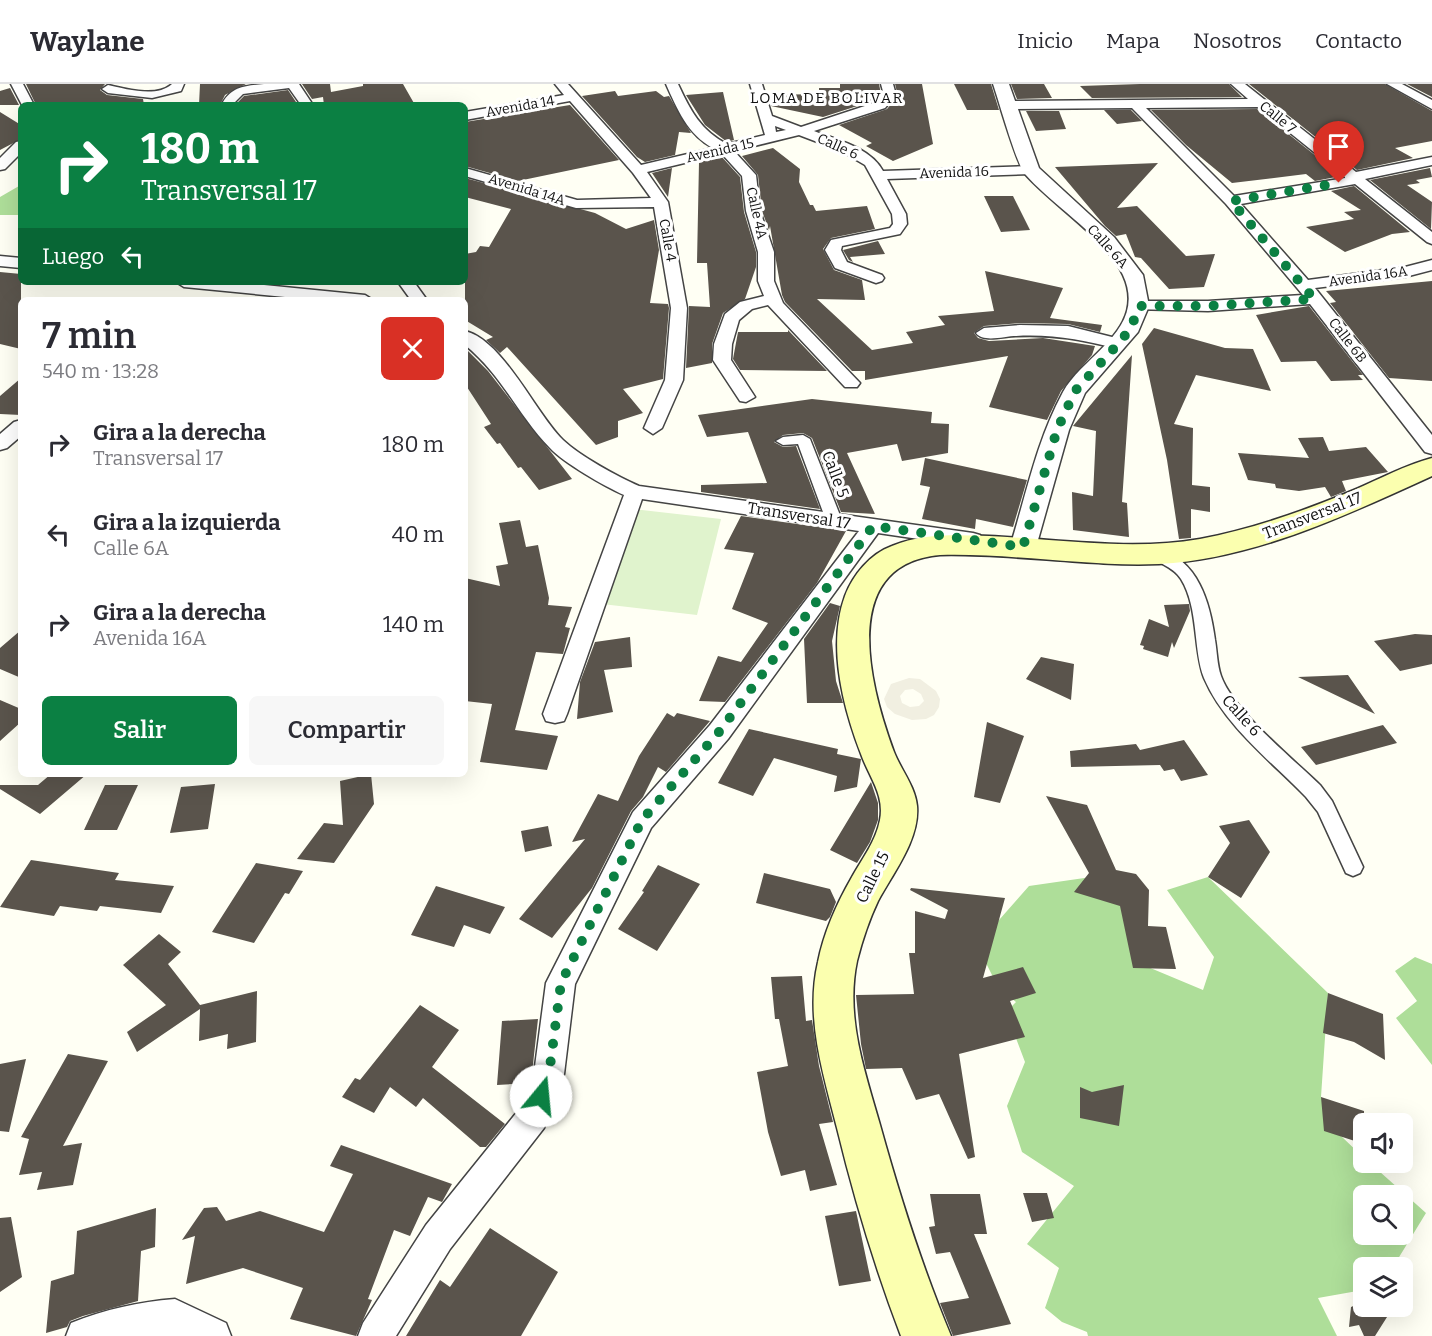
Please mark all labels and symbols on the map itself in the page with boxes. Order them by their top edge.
district label: LOMA DE BOLIVAR [750,89,904,107]
street label: Avenida 14 [484,92,556,121]
street label: Calle 7 [1256,98,1299,137]
pin [1313,121,1364,183]
street label: Calle 6 [815,130,861,163]
street label: Avenida 15 [685,134,756,167]
street label: Avenida 16 [919,163,989,182]
street label: Avenida 14A [486,170,567,209]
street label: Calle 4A [742,185,771,241]
street label: Calle 4 [655,217,680,263]
street label: Calle 6A [1084,221,1132,272]
street label: Avenida 16A [1328,263,1409,290]
street label: Calle 6B [1325,315,1370,366]
street label: Calle 5 [818,448,853,500]
street label: Transversal 17 [1260,488,1364,543]
street label: Transversal 17 [746,498,852,533]
street label: Calle 6 [1218,691,1265,740]
street label: Calle 15 [852,848,893,906]
position arrow [509,1064,573,1128]

